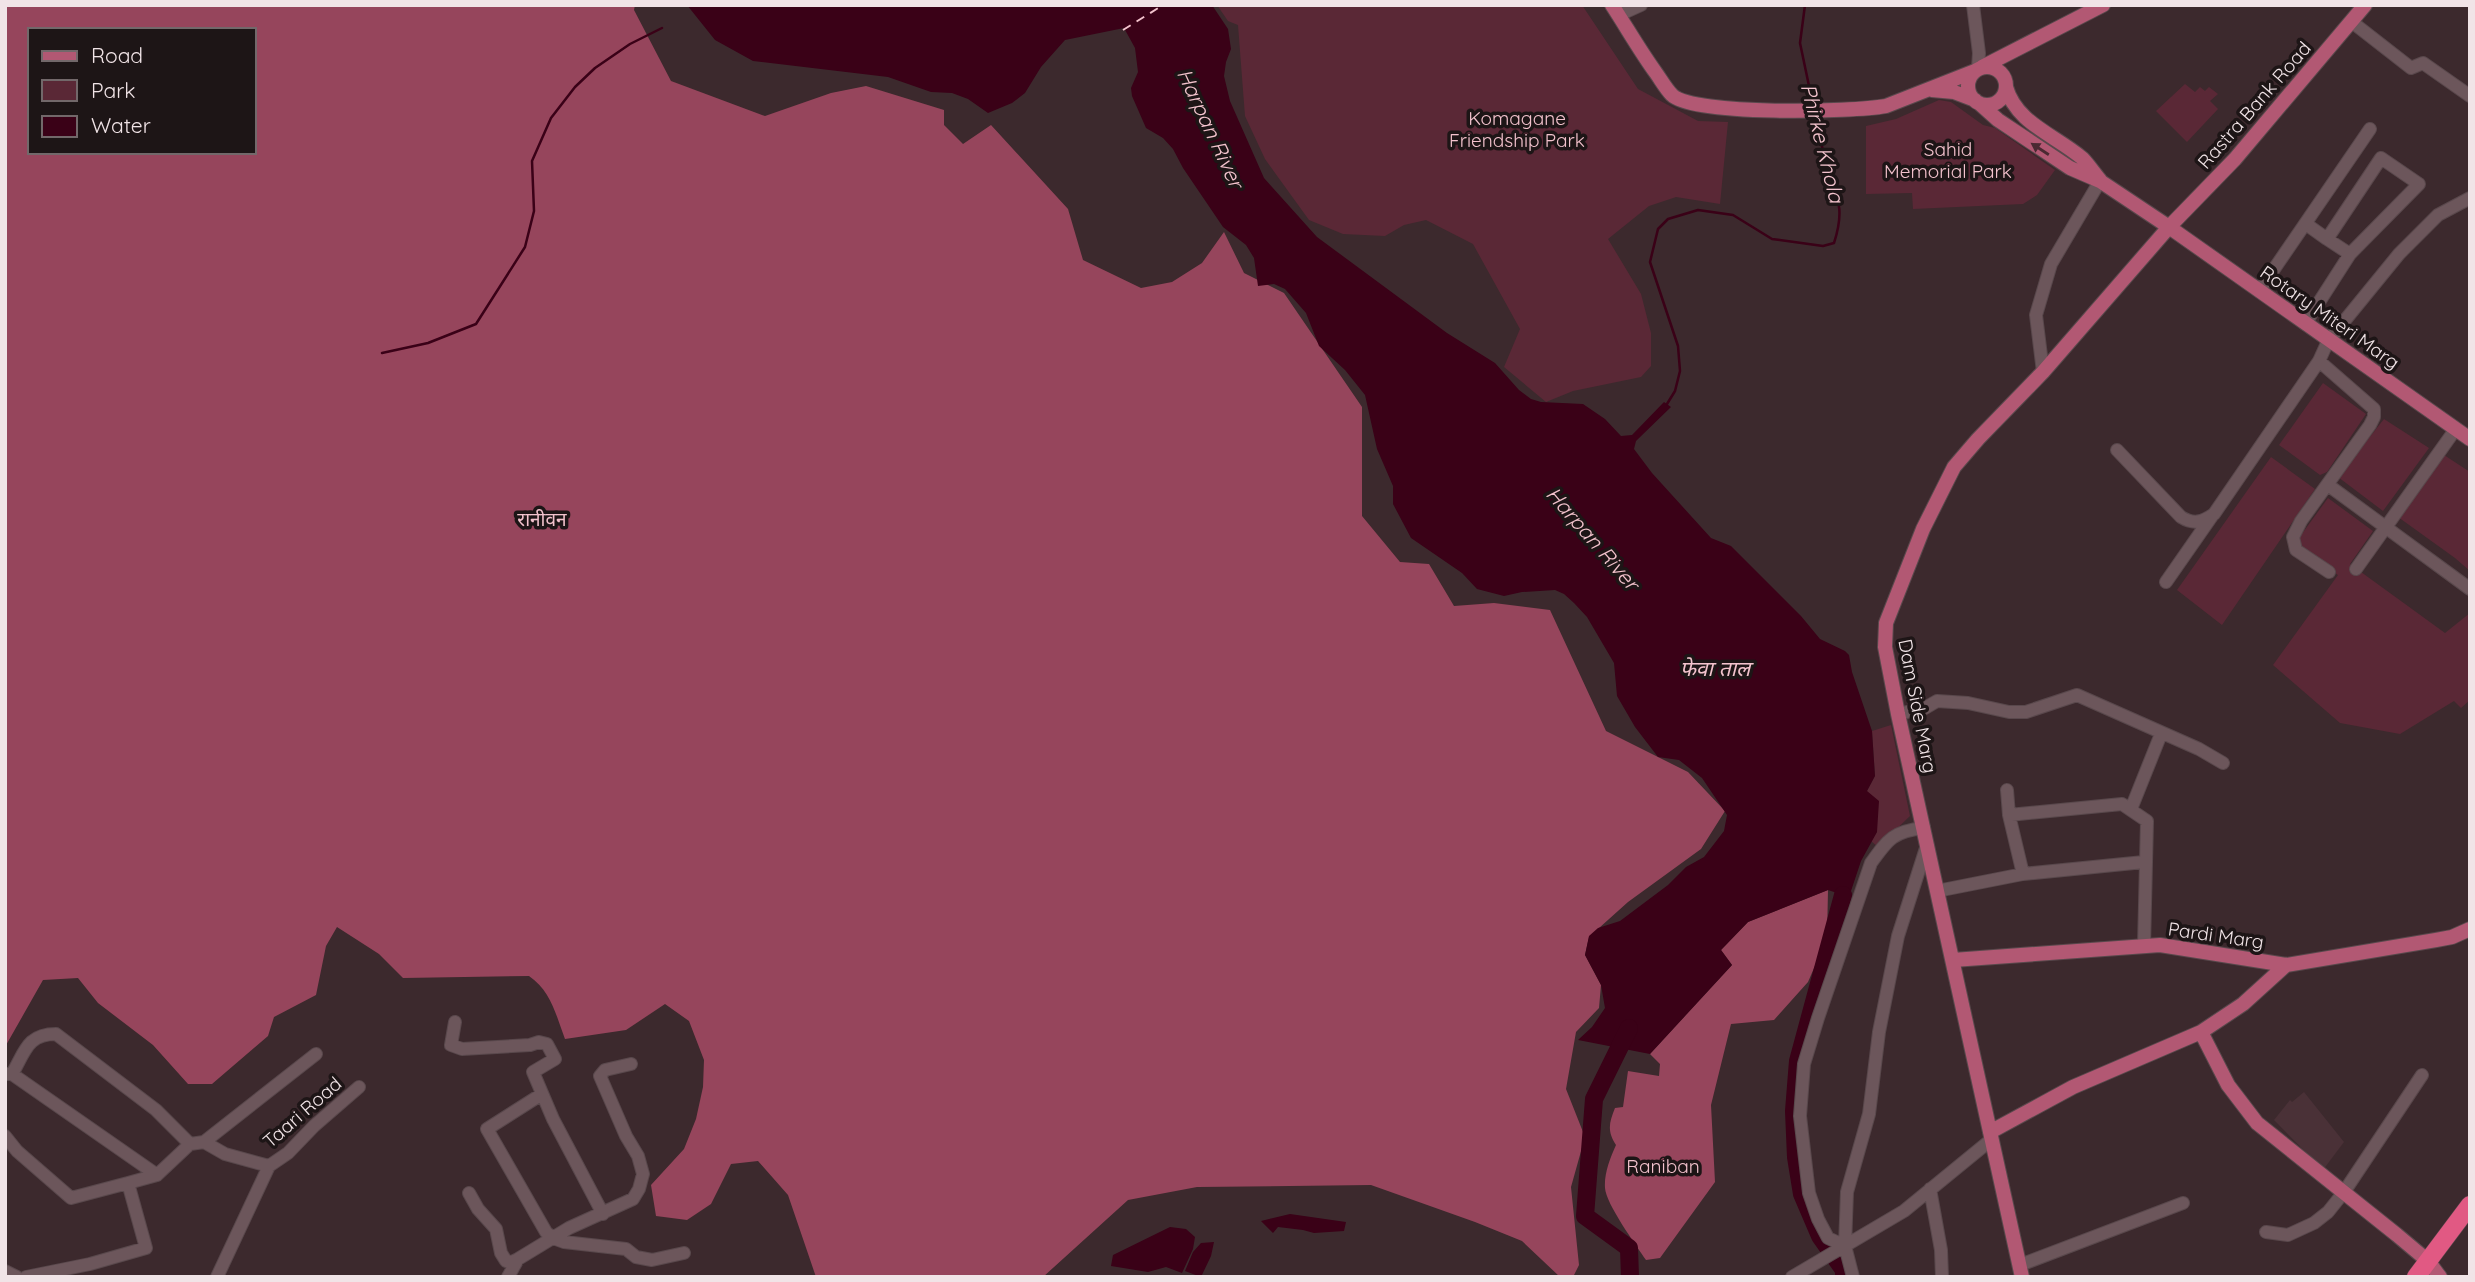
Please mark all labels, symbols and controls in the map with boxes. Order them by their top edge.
legend [28,28,256,154]
street label: Rastra Bank Road [2192,36,2316,174]
text: Road [91,42,143,68]
water label: Harpan River [1172,64,1251,194]
text: Park [91,77,135,103]
water label: Phirke Khola [1796,81,1851,206]
park label: Komagane Friendship Park [1449,106,1585,152]
text: Water [91,112,151,138]
park label: Sahid Memorial Park [1884,137,2012,183]
one-way arrow [2031,143,2050,156]
street label: Rotary Miteri Marg [2256,260,2404,374]
water label: Harpan River [1541,481,1647,597]
park label: रानीवन [517,507,567,531]
street label: Dam Side Marg [1893,637,1943,775]
water label: फेवा ताल [1680,655,1754,681]
street label: Pardi Marg [2167,916,2265,954]
street label: Taari Road [258,1071,346,1153]
park label: Raniban [1626,1154,1700,1178]

